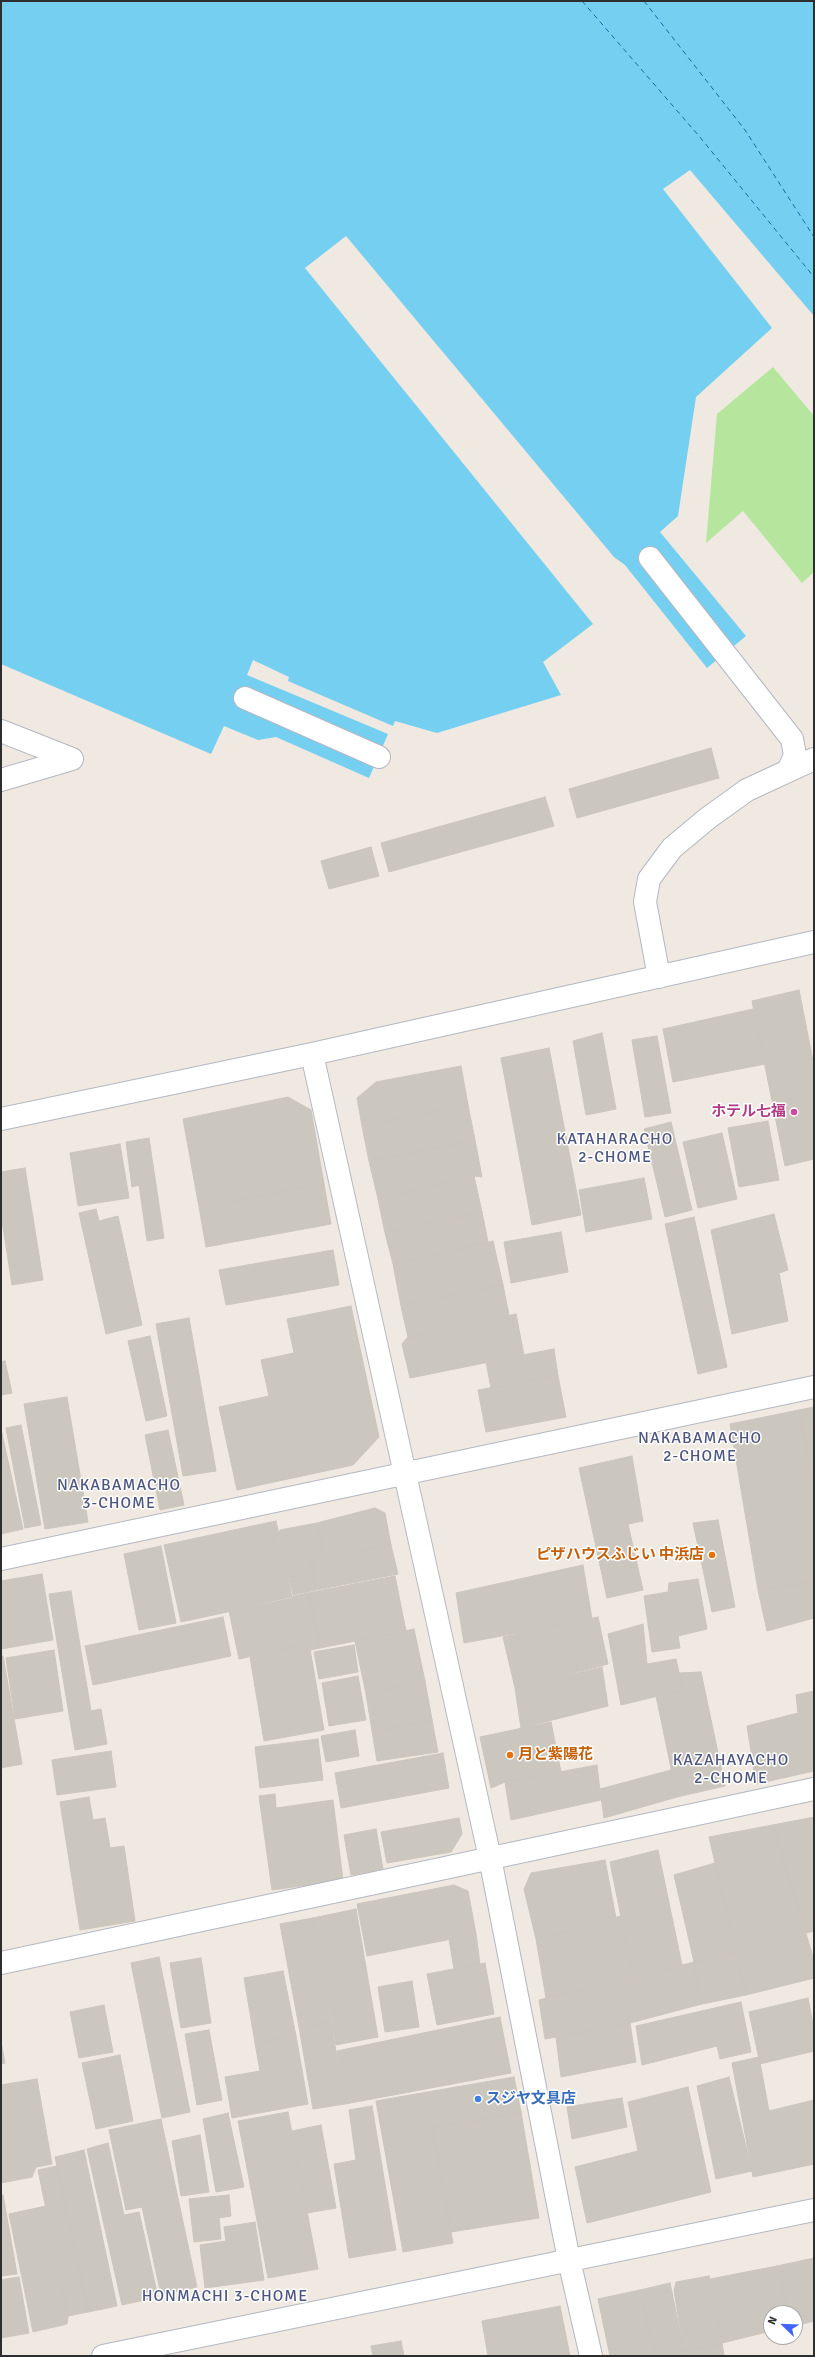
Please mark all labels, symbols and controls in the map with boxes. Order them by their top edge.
place label: ホテル七福 [711,1103,786,1121]
marker: ホテル七福 [789,1107,799,1117]
district label: KATAHARACHO 2-CHOME [557,1130,673,1168]
district label: NAKABAMACHO 2-CHOME [638,1429,762,1467]
district label: NAKABAMACHO 3-CHOME [57,1476,181,1514]
place label: ピザハウスふじい 中浜店 [536,1546,704,1564]
marker: ピザハウスふじい 中浜店 [707,1550,717,1560]
place label: 月と紫陽花 [518,1746,593,1764]
marker: 月と紫陽花 [505,1750,515,1760]
district label: KAZAHAYACHO 2-CHOME [673,1751,789,1789]
place label: スジヤ文具店 [486,2090,576,2108]
marker: スジヤ文具店 [473,2094,483,2104]
district label: HONMACHI 3-CHOME [142,2287,308,2307]
north arrow [763,2305,803,2345]
text: N [765,2314,780,2327]

